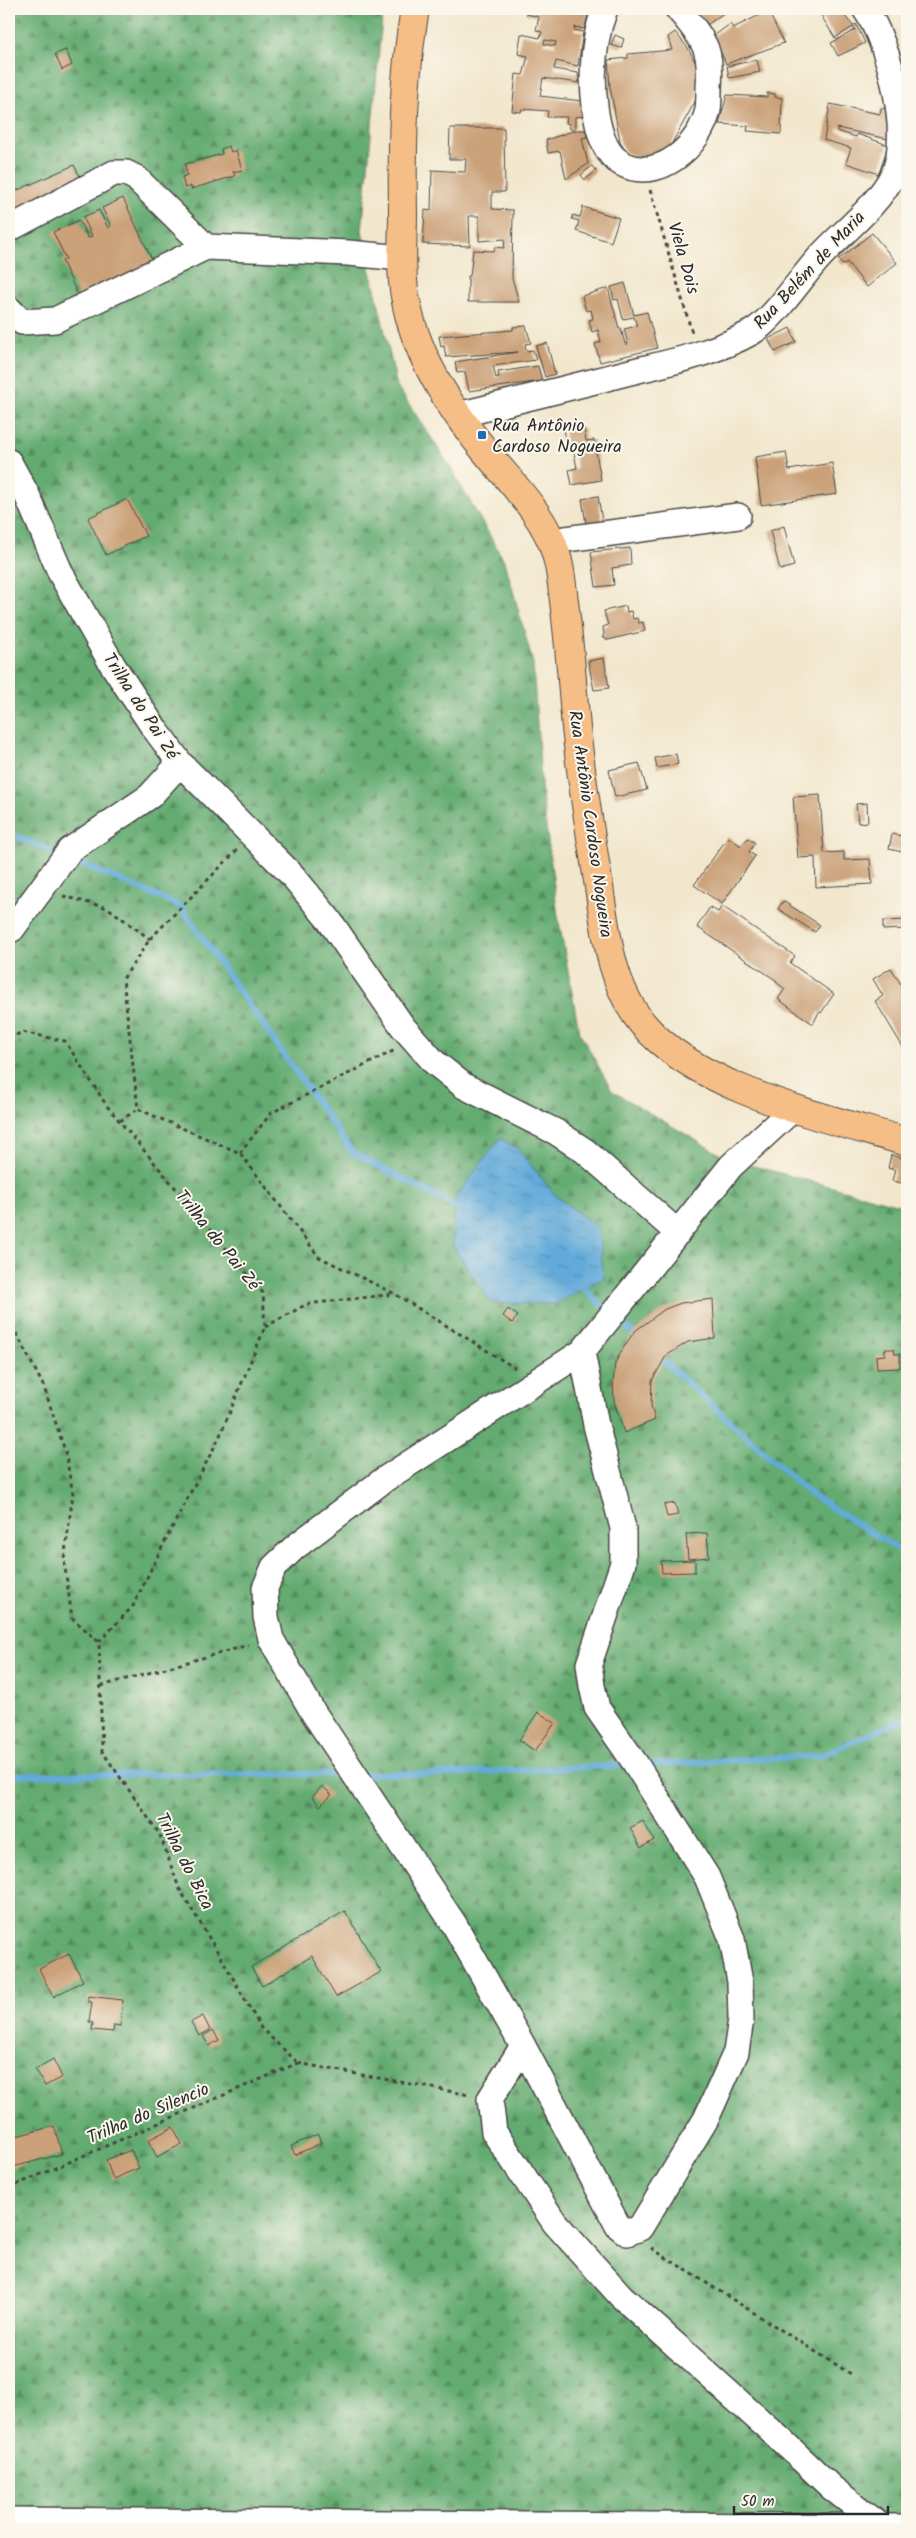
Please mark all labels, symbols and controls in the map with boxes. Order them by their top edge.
street label: Rua Belém de Maria [747,205,873,337]
street label: Viela Dois [658,219,707,298]
place label: Rua Antônio Cardoso Nogueira [492,412,622,462]
marker: Rua Antônio Cardoso Nogueira [476,429,488,441]
street label: Trilha do Pai Zé [94,647,186,767]
street label: Rua Antônio Cardoso Nogueira [559,709,620,940]
street label: Trilha do Pai Zé [167,1184,267,1299]
street label: Trilha do Bica [147,1808,221,1916]
street label: Trilha do Silencio [83,2076,214,2153]
scale bar [734,2483,887,2515]
text: 50 m [741,2490,775,2514]

